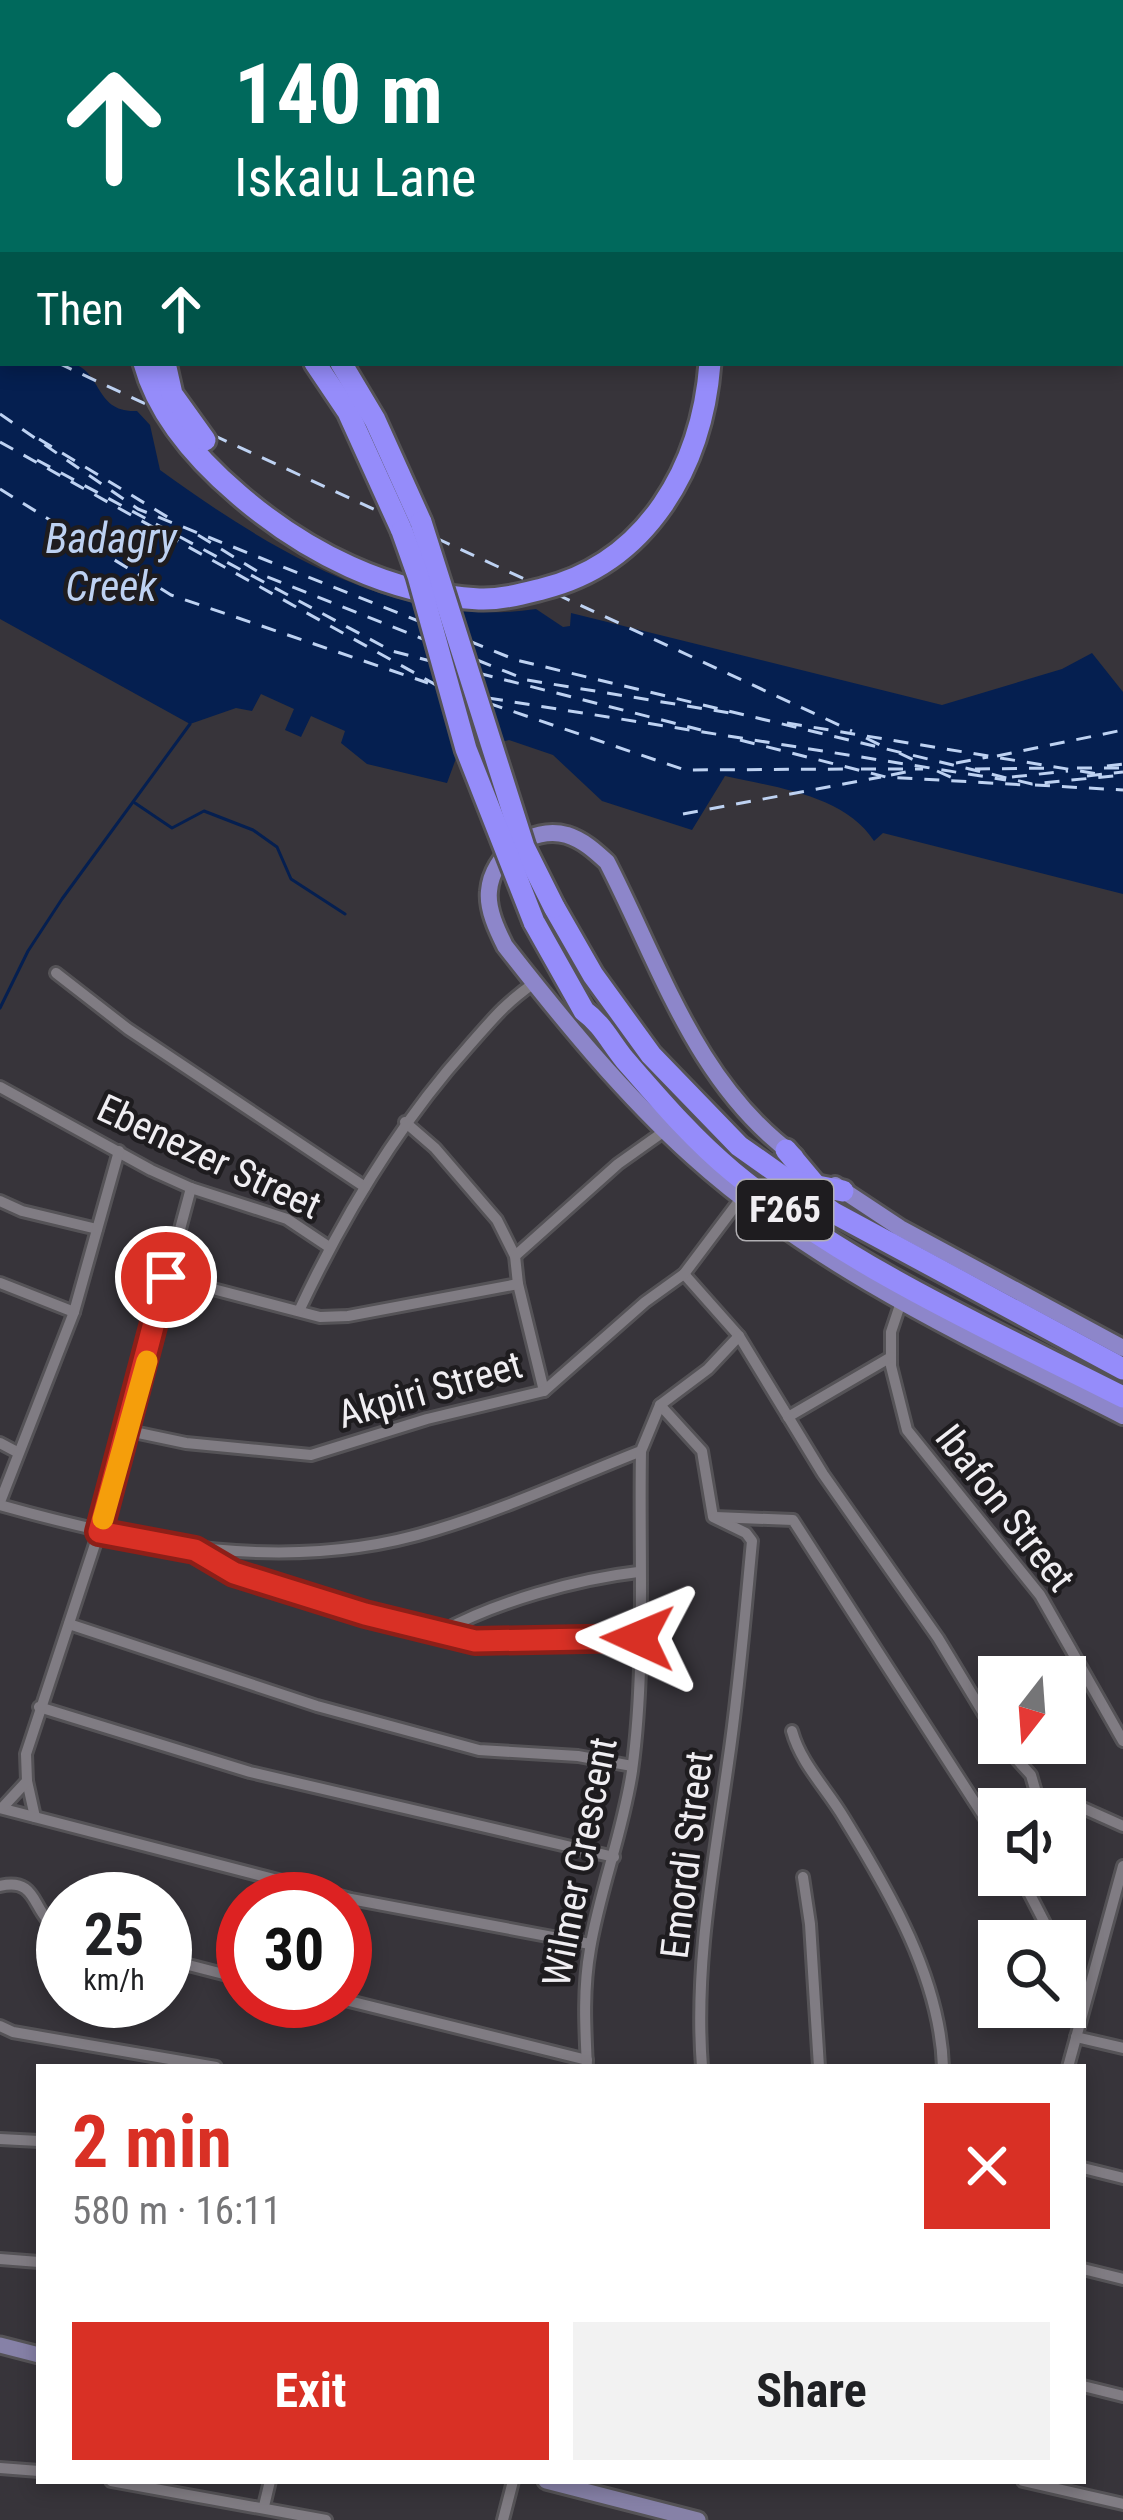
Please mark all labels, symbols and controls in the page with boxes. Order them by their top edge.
text: 140 m [234,45,443,144]
icon: ahead [36,48,192,204]
text: Iskalu Lane [234,146,476,209]
icon: ahead [148,276,214,342]
text: Then [36,283,124,336]
water label: Badagry Creek [45,514,178,611]
street label: Ebenezer Street [90,1085,328,1229]
road number: F265 [737,1180,833,1240]
pin [115,1226,217,1328]
icon: arrive [133,1244,199,1310]
street label: Akpiri Street [333,1342,527,1438]
street label: Ibafon Street [926,1416,1084,1600]
position arrow [575,1575,701,1701]
north arrow [978,1656,1086,1764]
map controls [978,1656,1086,2028]
street label: Wilmer Crescent [533,1734,627,1990]
street label: Emordi Street [651,1749,723,1961]
button: sound [978,1788,1086,1896]
speed limit sign: 30 [216,1872,372,2028]
text: 25 [84,1899,144,1970]
button: search [978,1920,1086,2028]
text: km/h [83,1962,145,1997]
text: 2 min [72,2100,232,2185]
button: close [924,2103,1050,2229]
text: 580 m · 16:11 [72,2188,282,2234]
button: Exit [72,2322,549,2460]
button: Share [573,2322,1050,2460]

